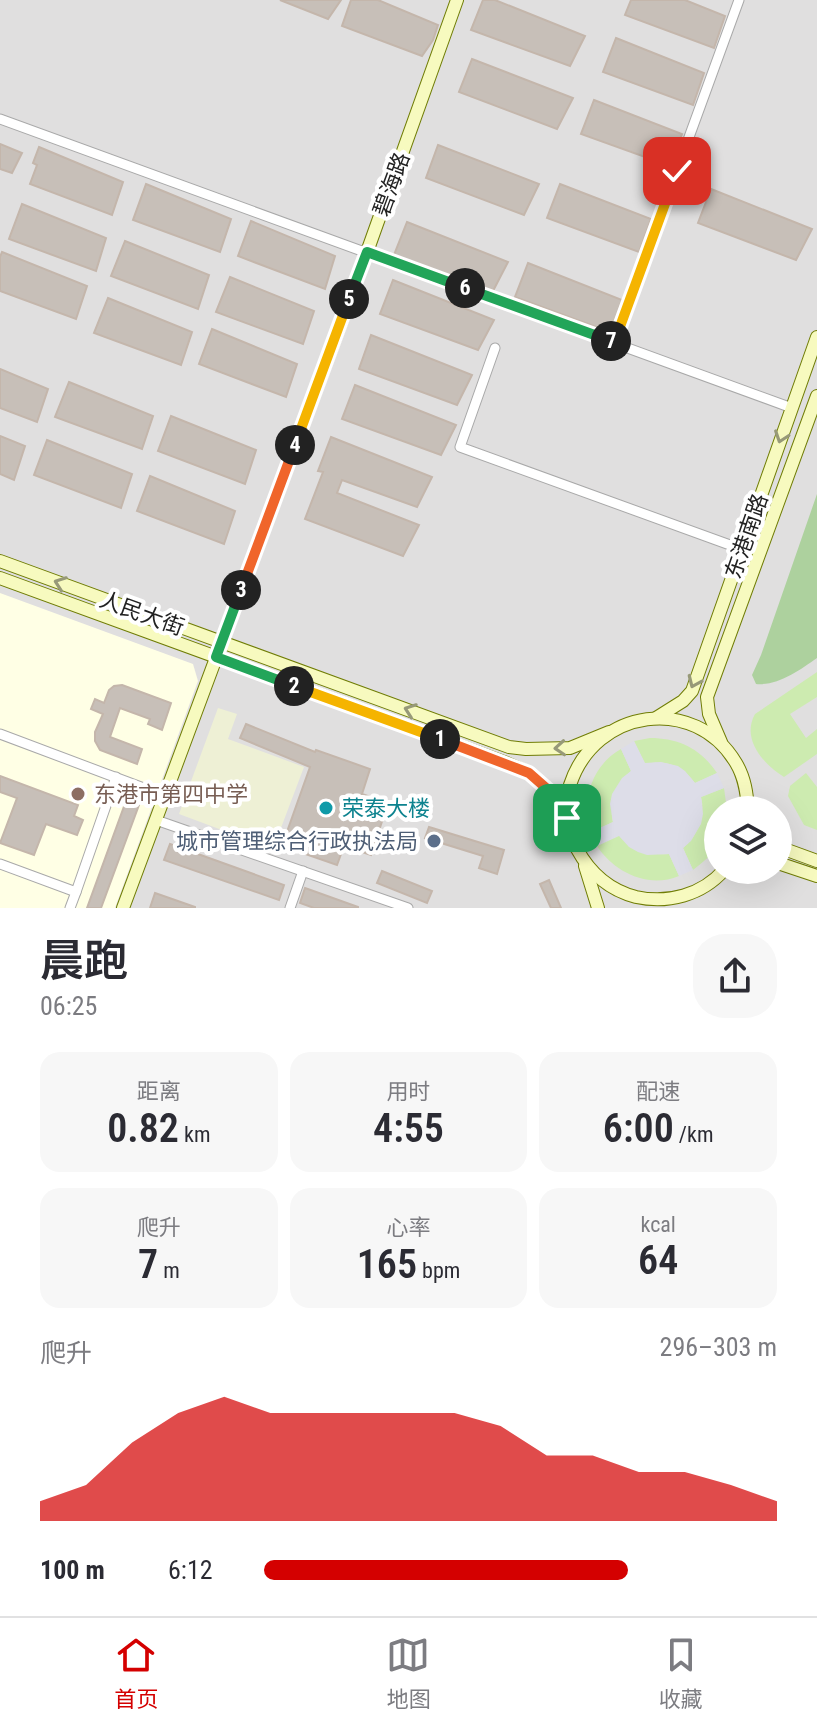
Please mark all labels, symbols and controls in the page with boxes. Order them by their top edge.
pin [643,137,711,205]
street label: 碧海路 [368,149,415,219]
icon: check [655,149,699,193]
pin: 6 [445,268,485,308]
text: 6 [459,275,471,300]
pin: 5 [329,279,369,319]
text: 5 [343,286,355,311]
pin: 7 [591,321,631,361]
text: 7 [605,328,617,353]
pin: 4 [275,425,315,465]
one-way arrow [774,429,791,443]
text: 4 [289,432,301,457]
street label: 东港南路 [720,490,773,582]
pin: 3 [221,570,261,610]
one-way arrow [54,576,68,593]
text: 3 [235,577,247,602]
street label: 人民大街 [96,587,187,640]
pin: 2 [274,666,314,706]
text: 2 [288,673,300,698]
one-way arrow [687,674,703,688]
one-way arrow [404,704,418,720]
pin: 1 [420,719,460,759]
text: 1 [434,726,446,751]
one-way arrow [554,739,567,756]
place label: 东港市第四中学 [94,782,248,807]
pin [533,784,601,852]
marker: 东港市第四中学 [69,785,87,803]
place label: 荣泰大楼 [342,796,430,821]
icon: arrive [545,796,589,840]
map controls [704,796,792,884]
button: layers [704,796,792,884]
marker: 荣泰大楼 [317,799,335,817]
place label: 城市管理综合行政执法局 [176,829,418,854]
marker: 城市管理综合行政执法局 [425,832,443,850]
button: share [693,934,777,1018]
text: 晨跑 [40,935,128,987]
text: 06:25 [40,991,97,1021]
text: 距离 [137,1079,181,1104]
text: 用时 [386,1079,431,1104]
text: 配速 [636,1079,680,1104]
text: 0.82 [107,1105,179,1152]
text: 4:55 [373,1105,444,1152]
text: 6:00 [603,1105,674,1152]
text: km [179,1122,210,1147]
text: /km [674,1122,713,1147]
text: kcal [640,1212,676,1237]
text: 爬升 [137,1215,181,1240]
text: 心率 [386,1215,431,1240]
text: 64 [638,1237,678,1284]
text: 7 [138,1241,158,1288]
text: 165 [357,1241,417,1288]
text: m [158,1258,180,1283]
text: bpm [417,1258,460,1283]
text: 296–303 m [660,1332,777,1362]
text: 爬升 [40,1338,92,1368]
text: 100 m [40,1555,105,1585]
text: 6:12 [168,1555,213,1585]
tab: 首页 [114,1633,158,1713]
tab: 地图 [386,1633,431,1713]
tab: 收藏 [659,1633,703,1713]

